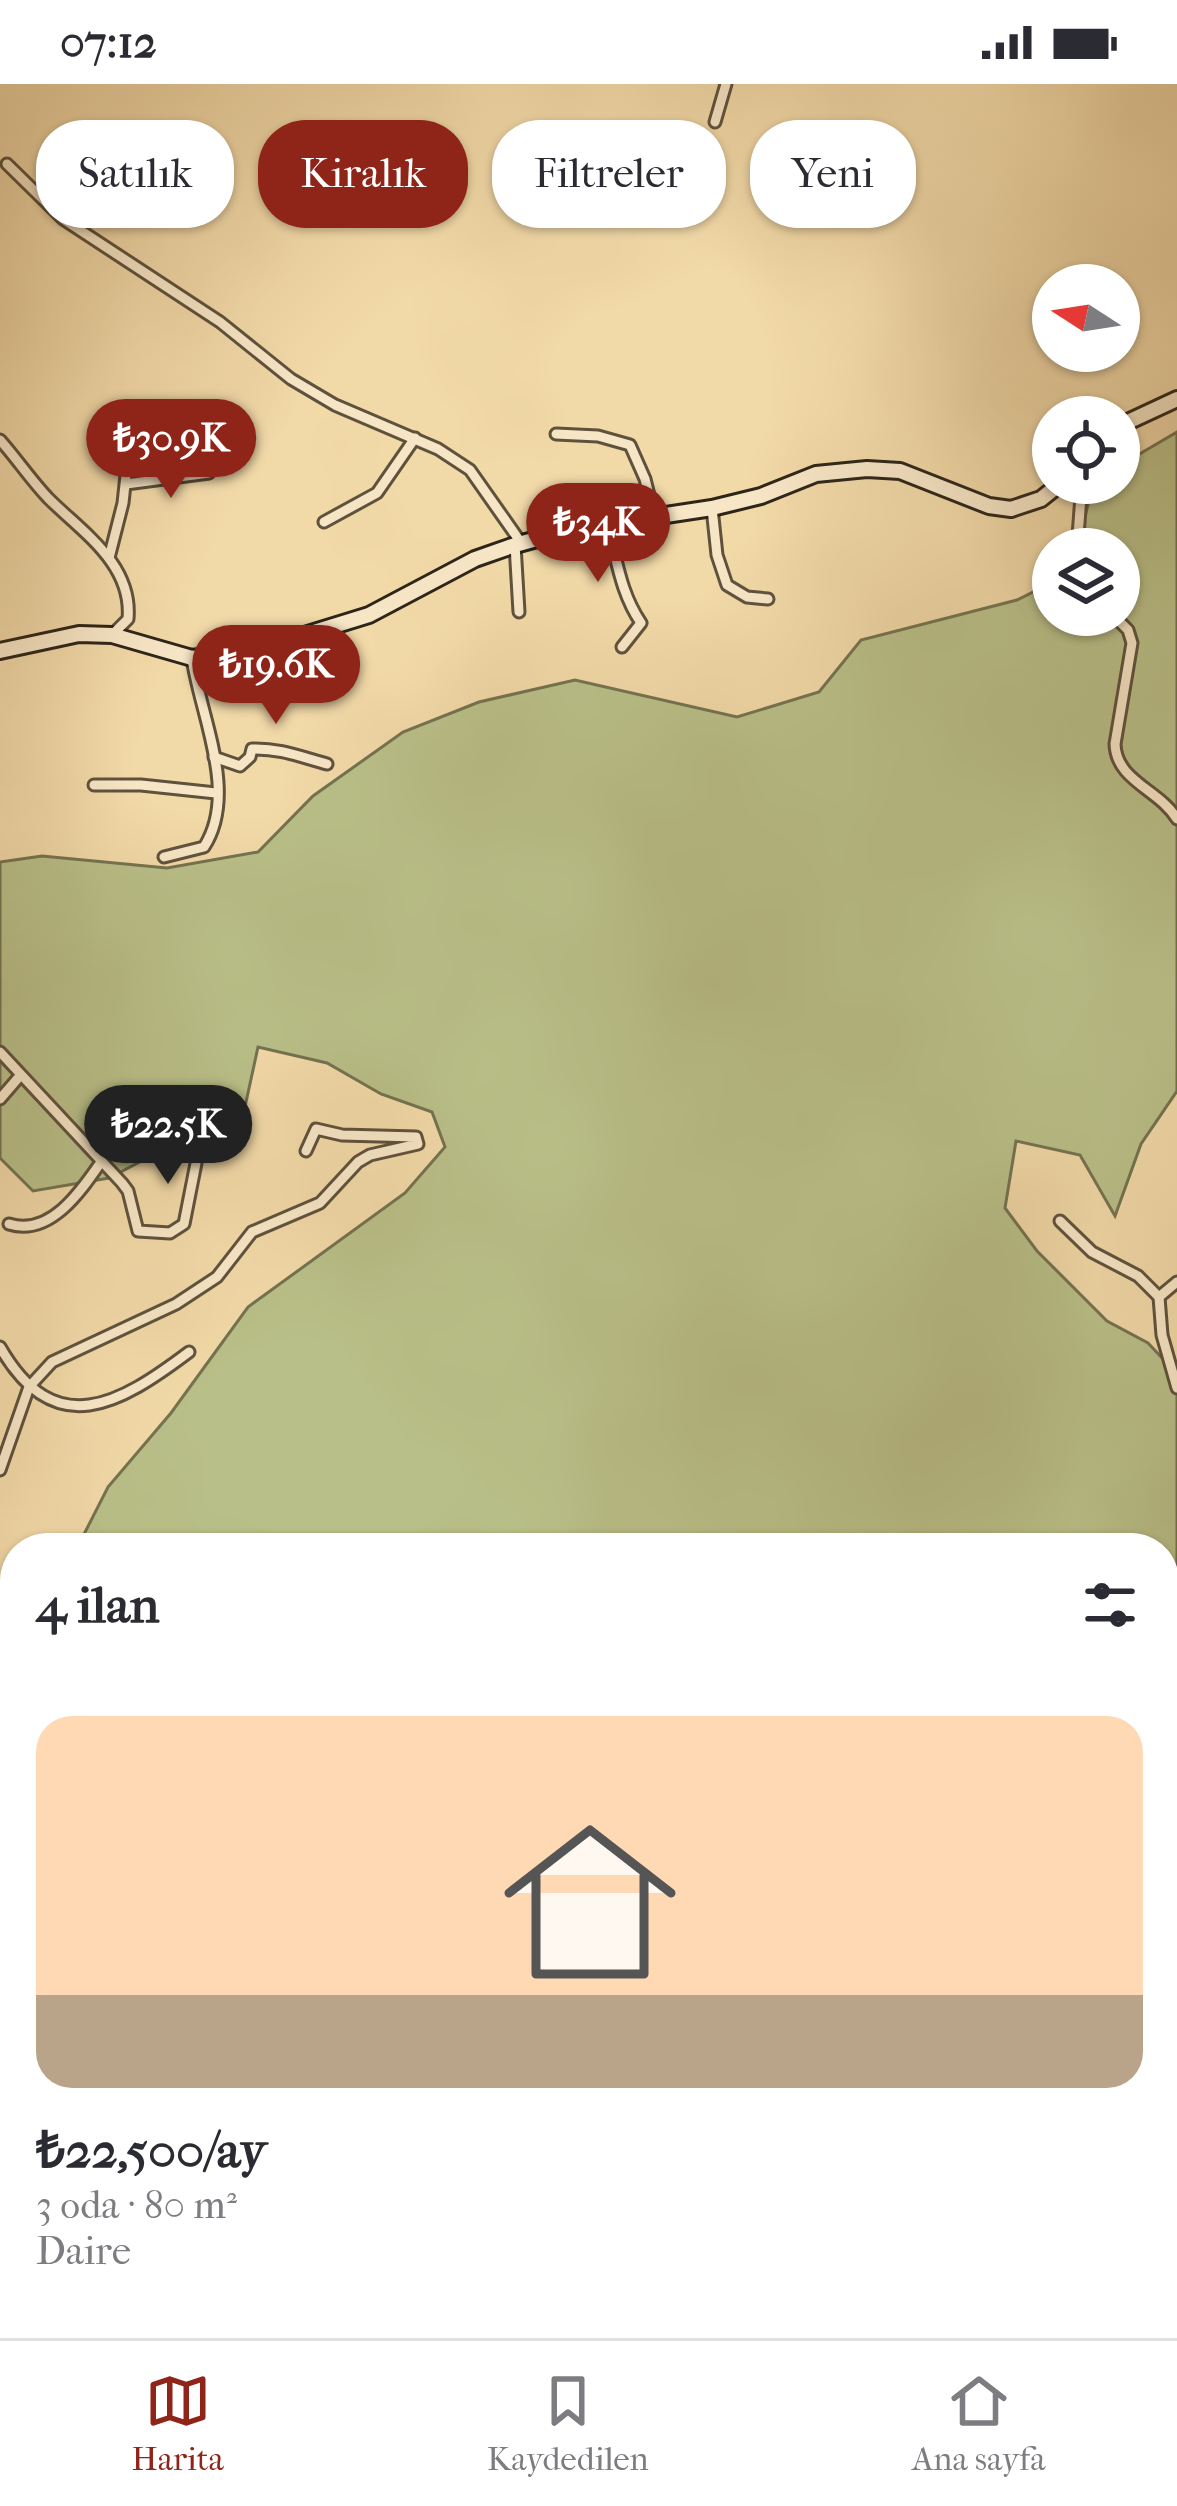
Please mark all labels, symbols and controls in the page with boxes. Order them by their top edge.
text: 07:12 [60,16,157,69]
chip: Satılık [36,120,234,228]
chip: Kiralık [258,120,468,228]
chip: Filtreler [492,120,726,228]
chip: Yeni [750,120,916,228]
north arrow [1032,264,1140,372]
map controls [1032,264,1140,636]
button: locate [1032,396,1140,504]
pin: ₺30.9K [73,399,269,501]
text: ₺30.9K [113,415,229,461]
pin: ₺34K [527,483,669,585]
text: ₺34K [553,499,643,545]
button: layers [1032,528,1140,636]
pin: ₺19.6K [178,625,374,727]
text: ₺19.6K [219,641,333,687]
pin: ₺22.5K [70,1085,266,1187]
text: ₺22.5K [111,1101,225,1147]
icon: filters [1077,1572,1143,1638]
text: 4 ilan [36,1575,159,1635]
icon: home [482,1794,698,2010]
text: ₺22,500/ay [36,2120,267,2180]
text: 3 oda · 80 m² [36,2182,237,2228]
text: Daire [36,2228,131,2274]
tab: Harita [132,2368,224,2479]
tab: Kaydedilen [487,2368,649,2479]
tab: Ana sayfa [912,2368,1045,2479]

